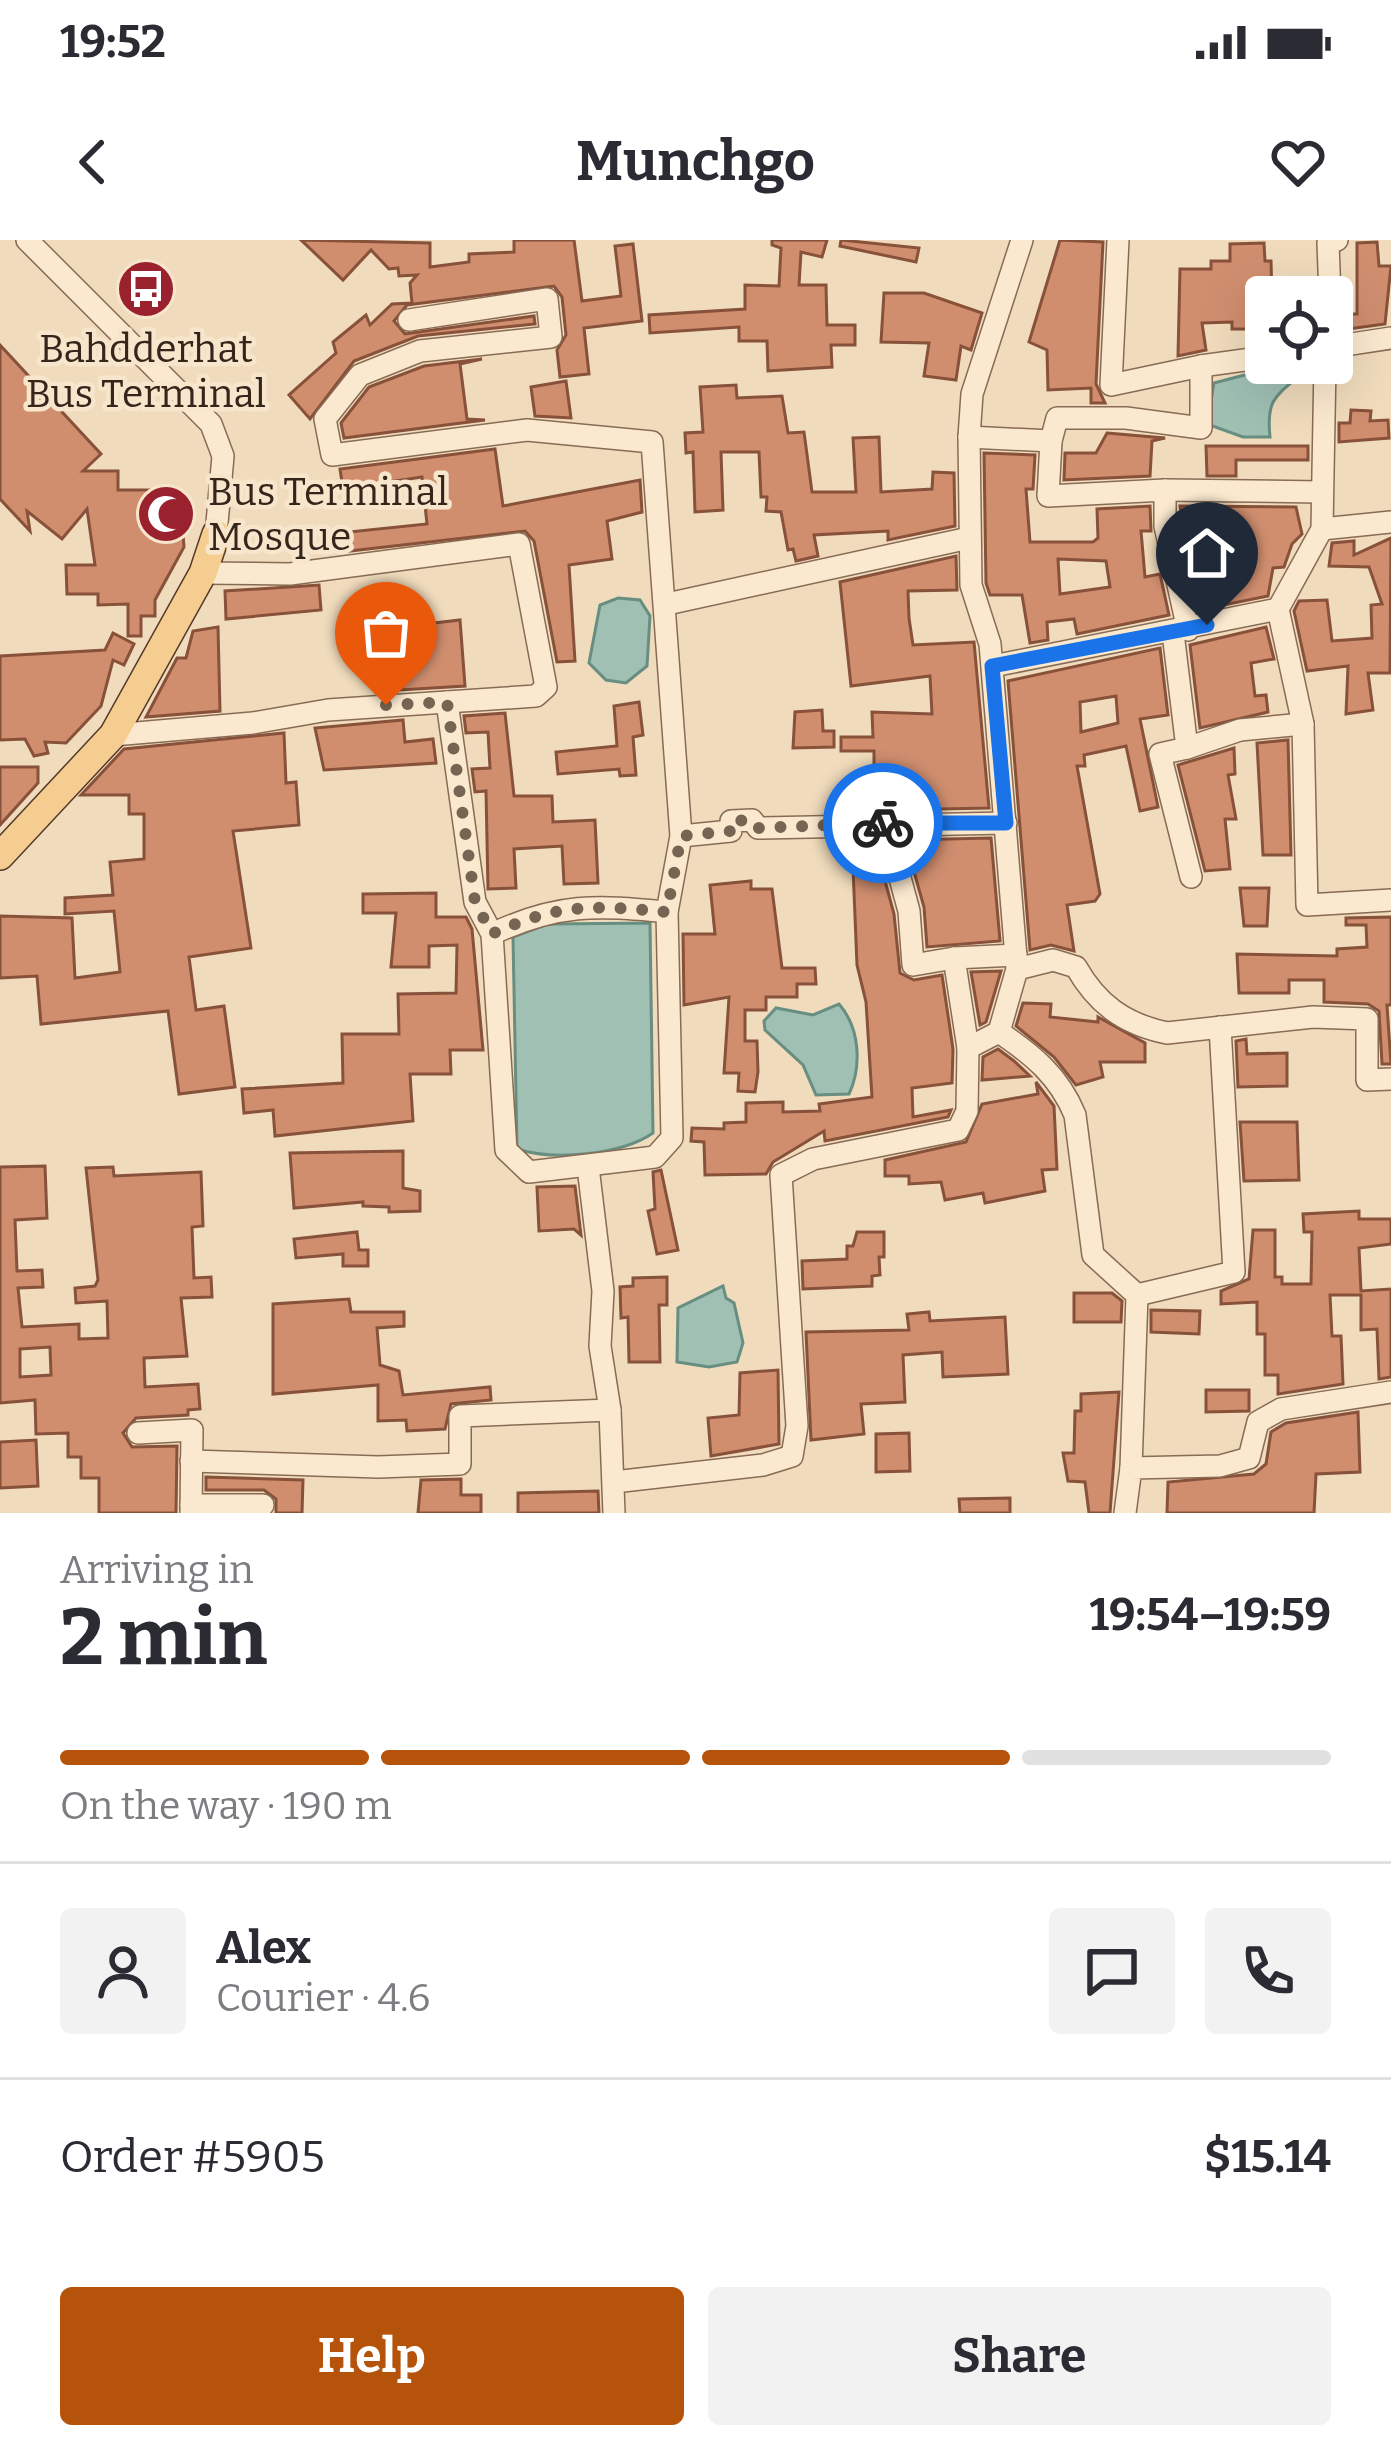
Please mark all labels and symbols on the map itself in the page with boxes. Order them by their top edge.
bus stop icon: Bahdderhat Bus Terminal [115,258,177,320]
place label: Bahdderhat Bus Terminal [26,326,266,417]
place label: Bus Terminal Mosque [208,469,448,560]
mosque icon: Bus Terminal Mosque [135,483,197,545]
pin [1156,502,1258,625]
pin [335,582,437,705]
courier [823,763,943,883]

